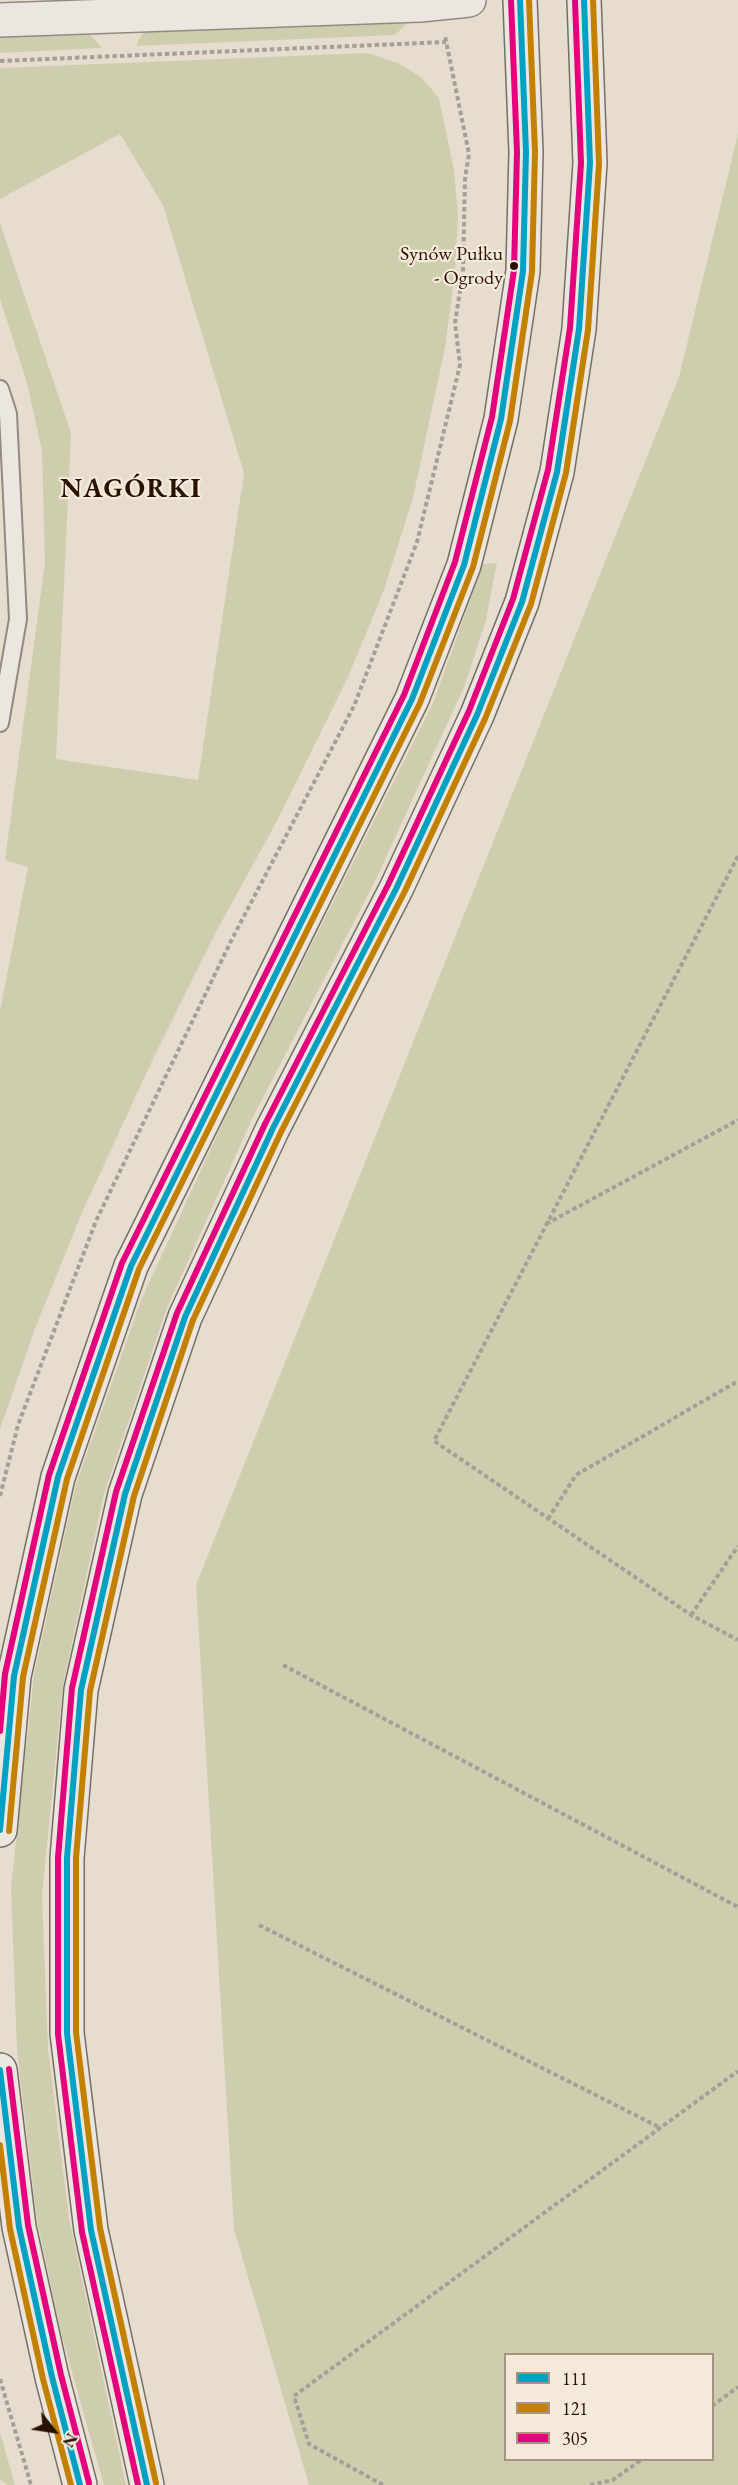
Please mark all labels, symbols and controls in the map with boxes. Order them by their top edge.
place label: Synów Pułku - Ogrody [400,243,503,290]
marker: Synów Pułku - Ogrody [508,260,520,272]
district label: NAGÓRKI [60,474,202,506]
legend [504,2353,714,2461]
text: 111 [562,2367,588,2390]
text: 121 [562,2397,588,2420]
north arrow [24,2401,84,2461]
text: 305 [562,2427,588,2450]
text: N [58,2429,82,2451]

